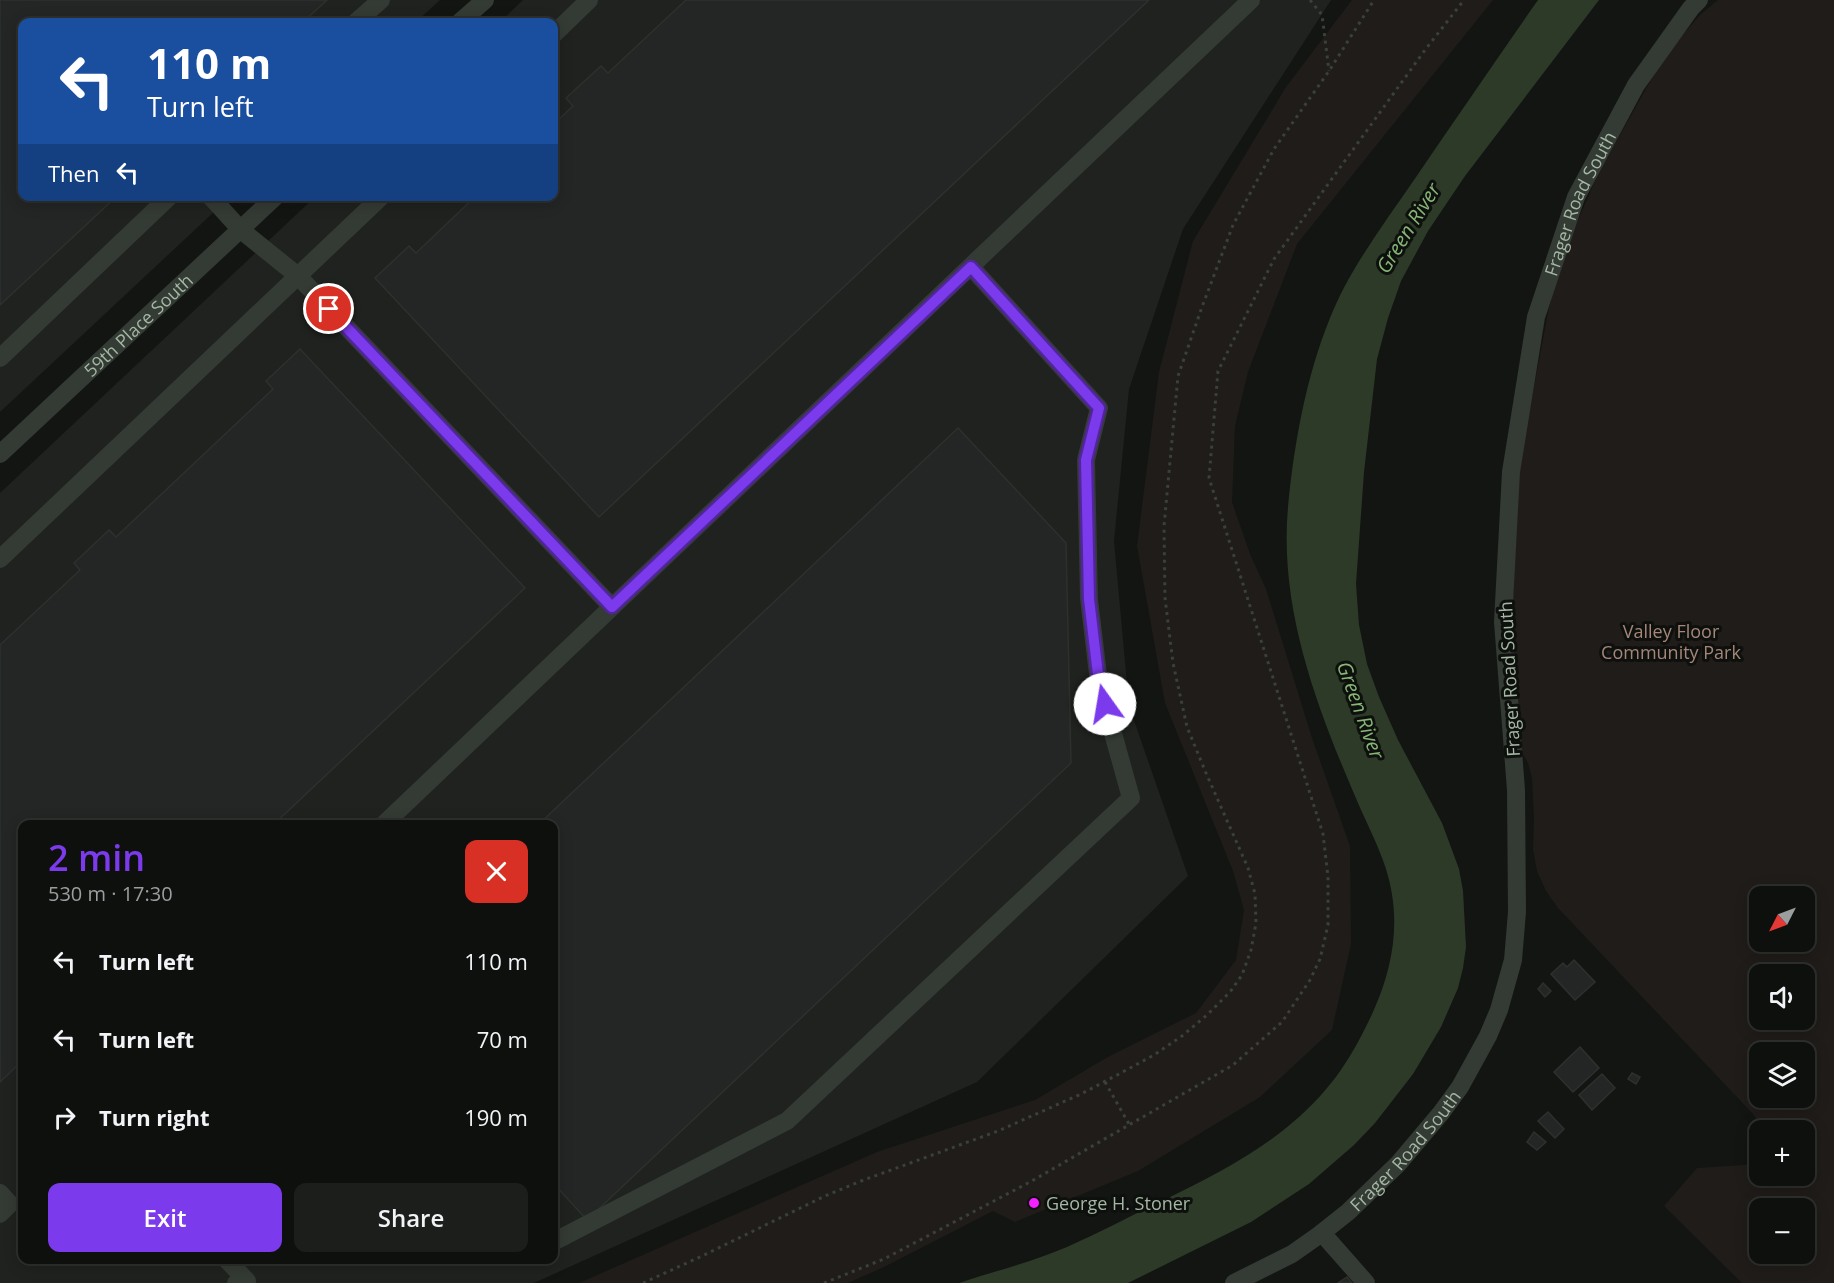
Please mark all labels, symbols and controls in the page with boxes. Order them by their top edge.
text: 110 m [147,34,271,91]
icon: left [48,42,126,120]
text: Turn left [147,88,254,125]
street label: Frager Road South [1539,127,1621,279]
icon: left [111,156,144,189]
text: Then [48,158,99,188]
water label: Green River [1370,177,1447,278]
street label: 59th Place South [78,268,198,382]
pin [303,283,354,334]
icon: arrive [312,292,345,325]
street label: Frager Road South [1493,601,1525,757]
park label: Valley Floor Community Park [1601,619,1741,664]
water label: Green River [1331,658,1391,763]
position arrow [1073,672,1137,736]
text: 2 min [48,833,145,882]
button: close [465,840,528,903]
text: 530 m · 17:30 [48,880,173,907]
north arrow [1749,886,1815,952]
map controls [1749,886,1815,1264]
icon: left [48,945,81,978]
text: Turn left [99,946,194,976]
text: 110 m [464,946,528,976]
button: sound [1749,964,1815,1030]
icon: left [48,1023,81,1056]
text: Turn left [99,1024,194,1054]
text: 70 m [477,1024,528,1054]
button: layers [1749,1042,1815,1108]
street label: Frager Road South [1344,1085,1466,1216]
icon: right [48,1101,81,1134]
text: Turn right [99,1102,210,1132]
text: 190 m [464,1102,528,1132]
button: + [1749,1120,1815,1186]
button: Exit [48,1183,282,1252]
button: Share [294,1183,528,1252]
place label: George H. Stoner [1046,1191,1191,1215]
marker: George H. Stoner [1027,1196,1041,1210]
button: − [1749,1198,1815,1264]

